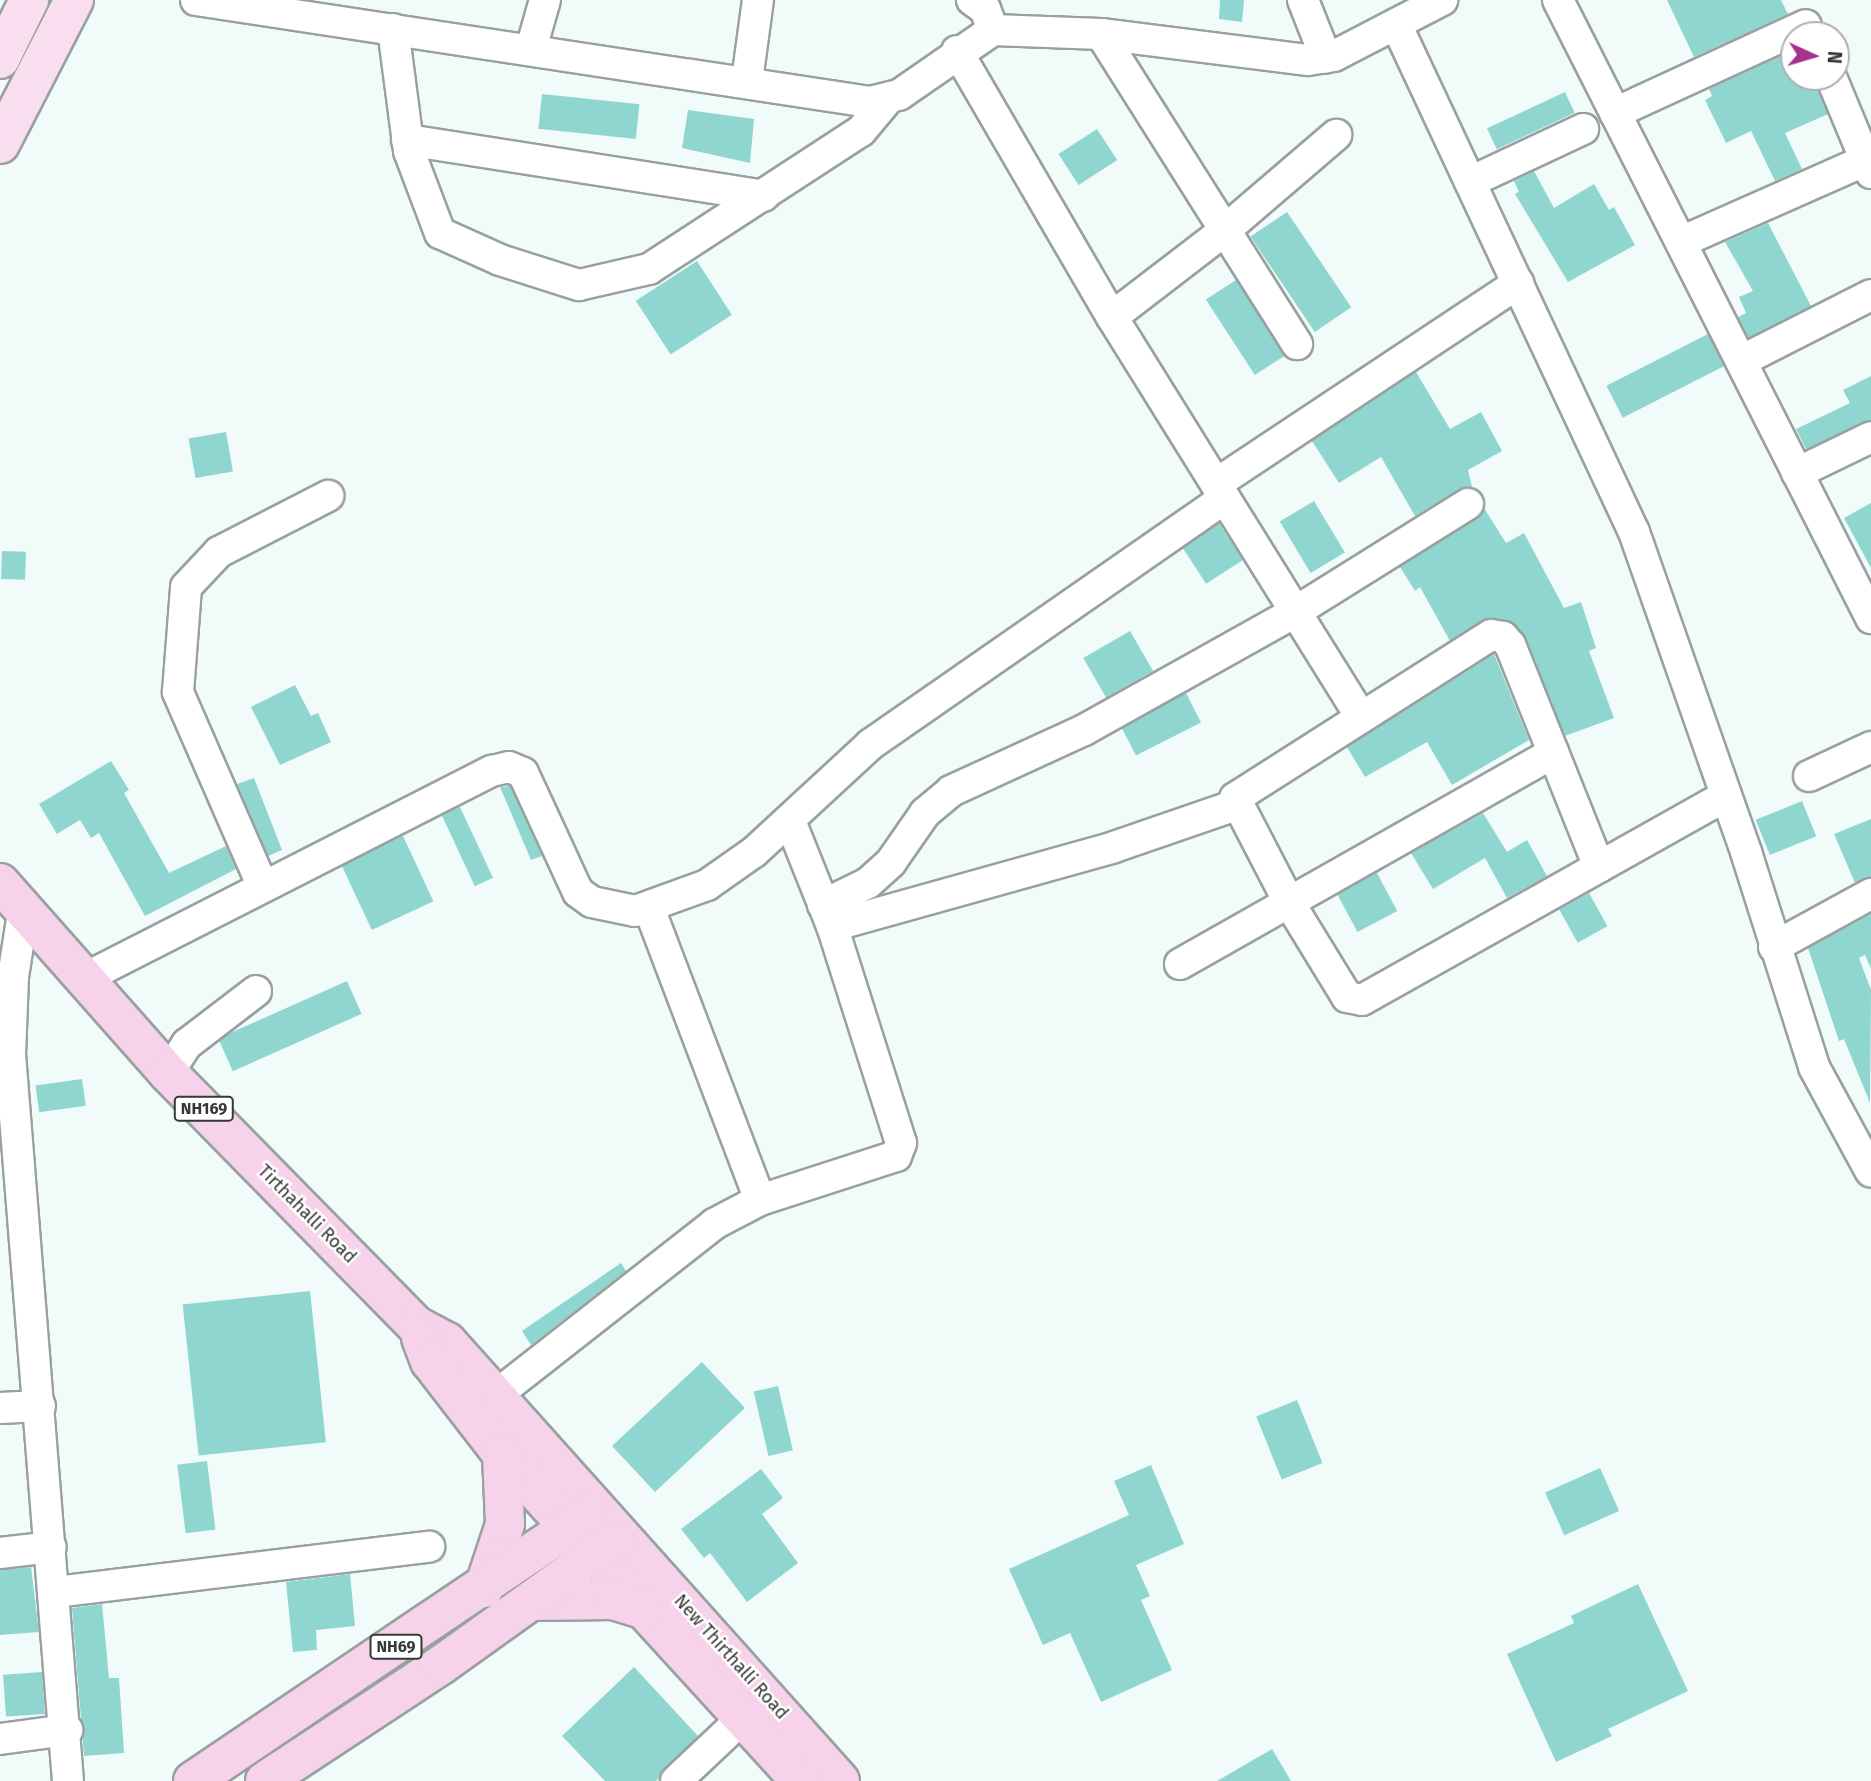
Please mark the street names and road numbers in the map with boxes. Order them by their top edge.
road number: NH169 [172,1096,235,1121]
street label: Tirthahalli Road [253,1160,361,1268]
street label: New Thirthalli Road [669,1590,793,1724]
road number: NH69 [368,1634,424,1660]

